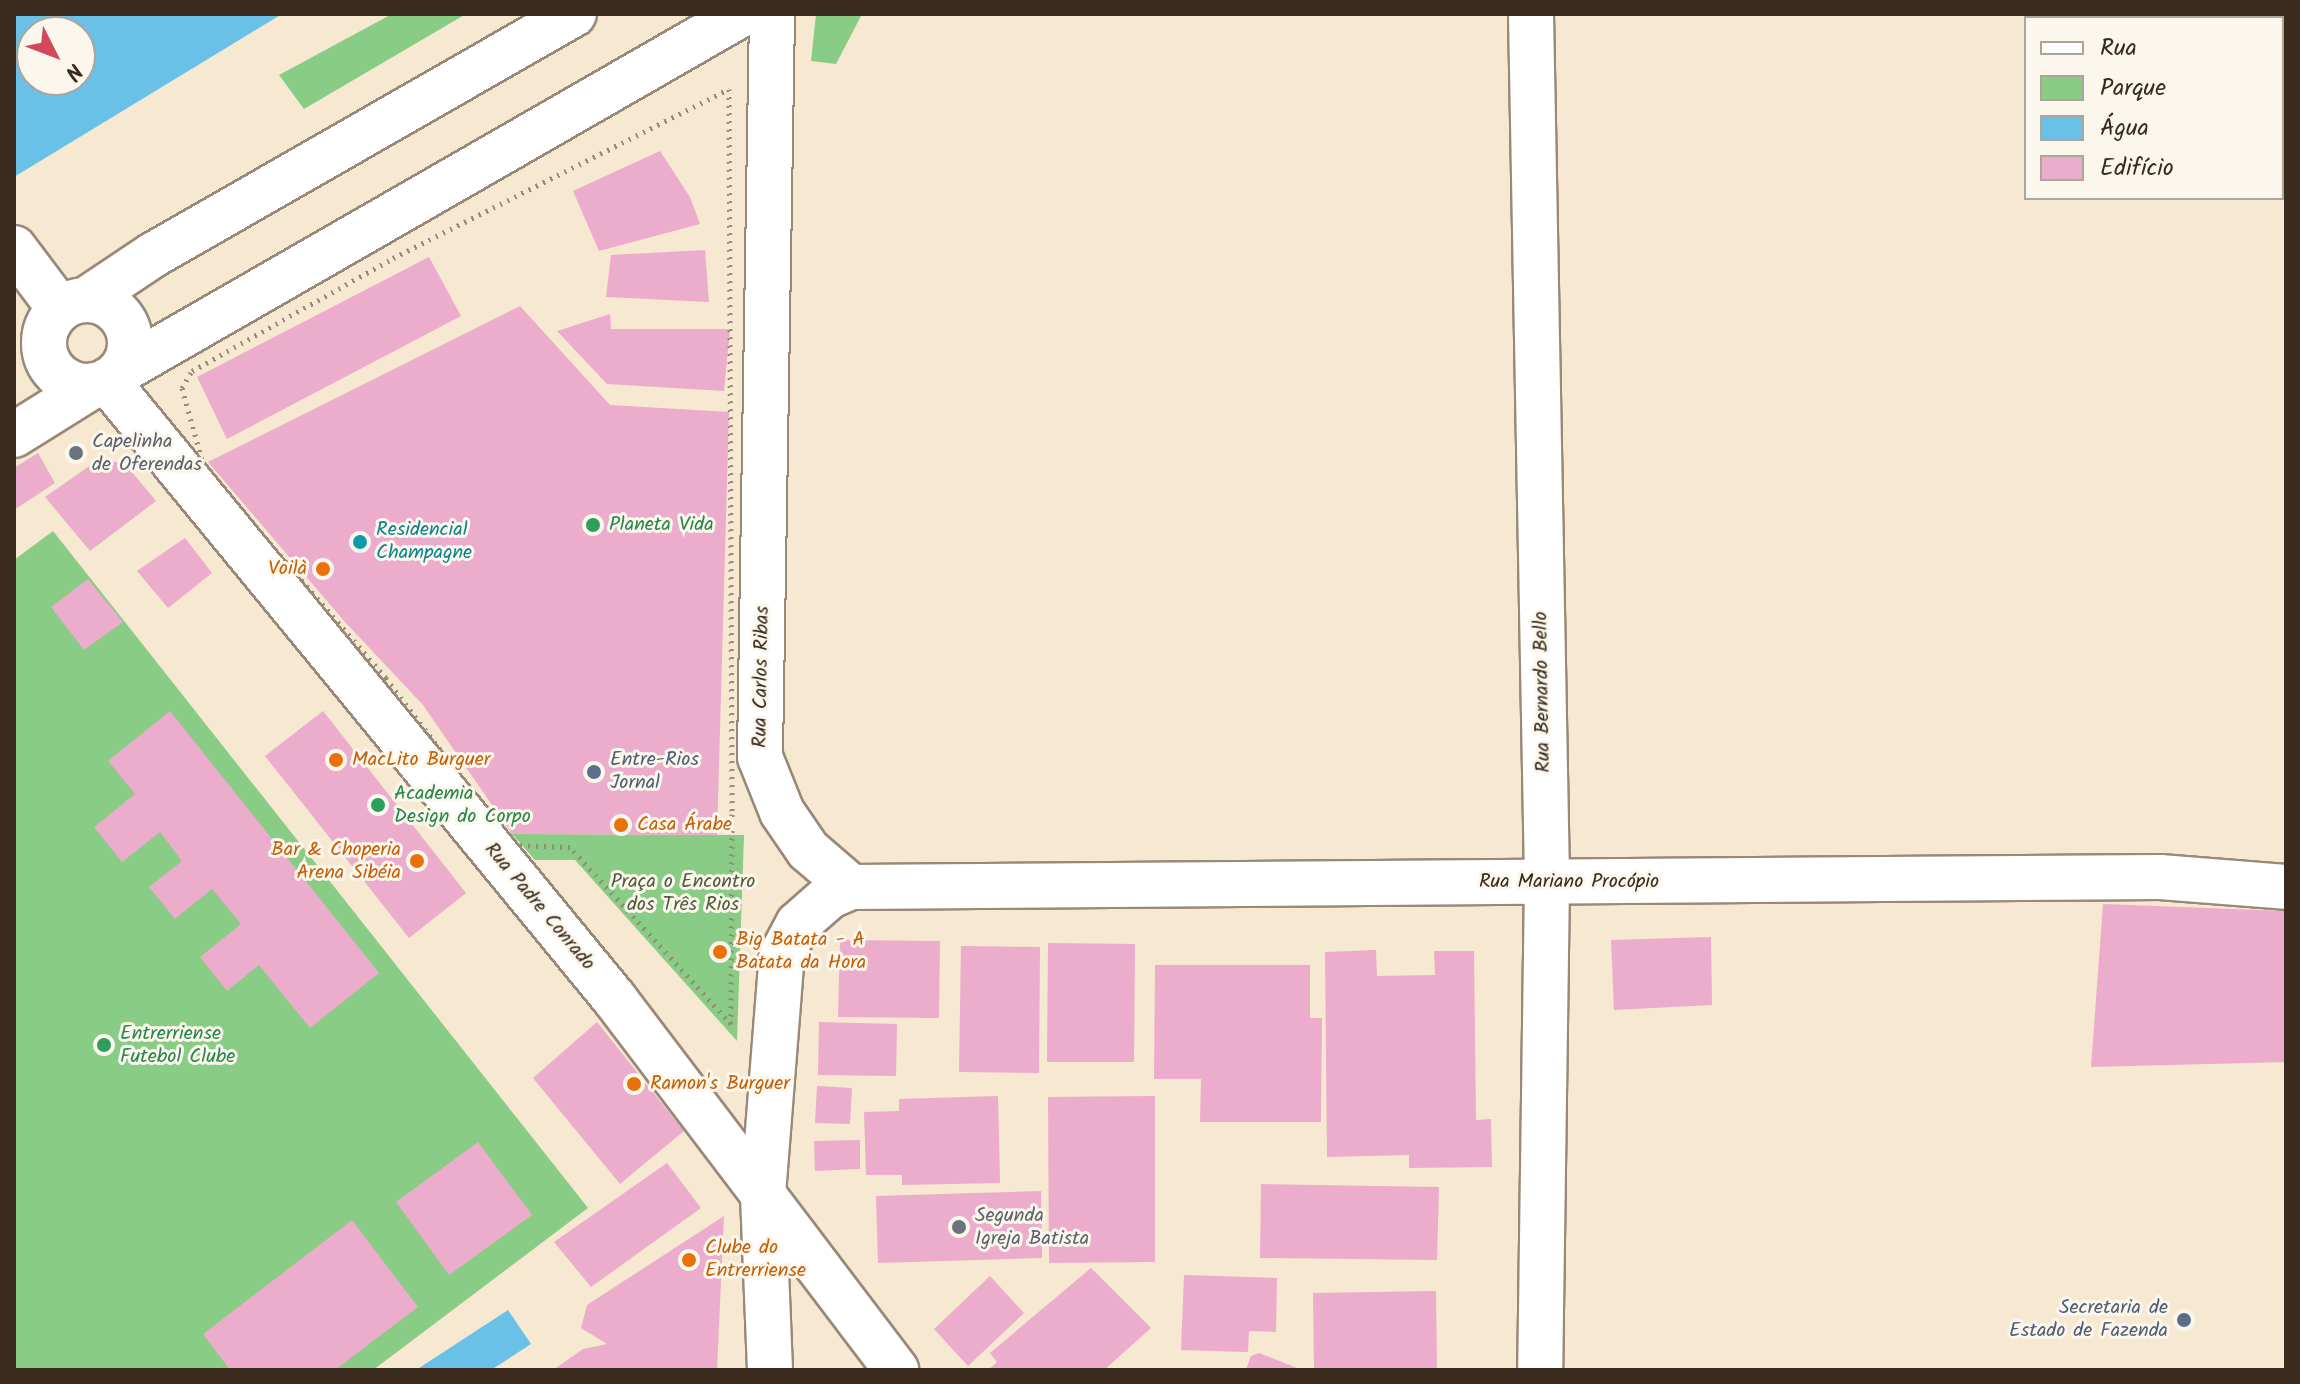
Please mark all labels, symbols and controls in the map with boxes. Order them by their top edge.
north arrow [16,16,96,96]
legend [2024,16,2284,200]
text: Rua [2100,29,2137,68]
text: N [55,54,90,88]
text: Parque [2100,69,2166,108]
text: Água [2100,109,2149,148]
text: Edifício [2100,149,2174,188]
place label: Capelinha de Oferendas [92,430,202,477]
marker: Capelinha de Oferendas [67,444,85,462]
place label: Planeta Vida [609,513,714,537]
marker: Planeta Vida [584,516,602,534]
place label: Residencial Champagne [376,518,472,565]
marker: Residencial Champagne [351,533,369,551]
place label: Voilà [268,557,307,581]
marker: Voilà [314,560,332,578]
street label: Rua Carlos Ribas [749,606,775,748]
street label: Rua Bernardo Bello [1530,611,1556,773]
place label: MacLito Burguer [352,748,490,772]
place label: Entre-Rios Jornal [610,748,699,795]
marker: MacLito Burguer [327,751,345,769]
marker: Entre-Rios Jornal [585,763,603,781]
place label: Academia Design do Corpo [394,782,531,829]
marker: Academia Design do Corpo [369,796,387,814]
place label: Casa Árabe [637,813,732,837]
marker: Casa Árabe [612,816,630,834]
place label: Bar & Choperia Arena Sibéia [271,838,401,885]
street label: Rua Padre Conrado [479,838,599,976]
marker: Bar & Choperia Arena Sibéia [408,852,426,870]
park label: Praça o Encontro dos Três Rios [611,870,755,917]
street label: Rua Mariano Procópio [1479,870,1659,894]
place label: Big Batata - A Batata da Hora [736,928,866,975]
marker: Big Batata - A Batata da Hora [711,943,729,961]
place label: Entrerriense Futebol Clube [120,1022,235,1069]
marker: Entrerriense Futebol Clube [95,1036,113,1054]
place label: Ramon's Burguer [650,1072,790,1096]
marker: Ramon's Burguer [625,1075,643,1093]
place label: Segunda Igreja Batista [975,1204,1089,1251]
marker: Segunda Igreja Batista [950,1218,968,1236]
place label: Clube do Entrerriense [705,1236,806,1283]
marker: Clube do Entrerriense [680,1251,698,1269]
place label: Secretaria de Estado de Fazenda [2009,1296,2168,1343]
marker: Secretaria de Estado de Fazenda [2175,1311,2193,1329]

